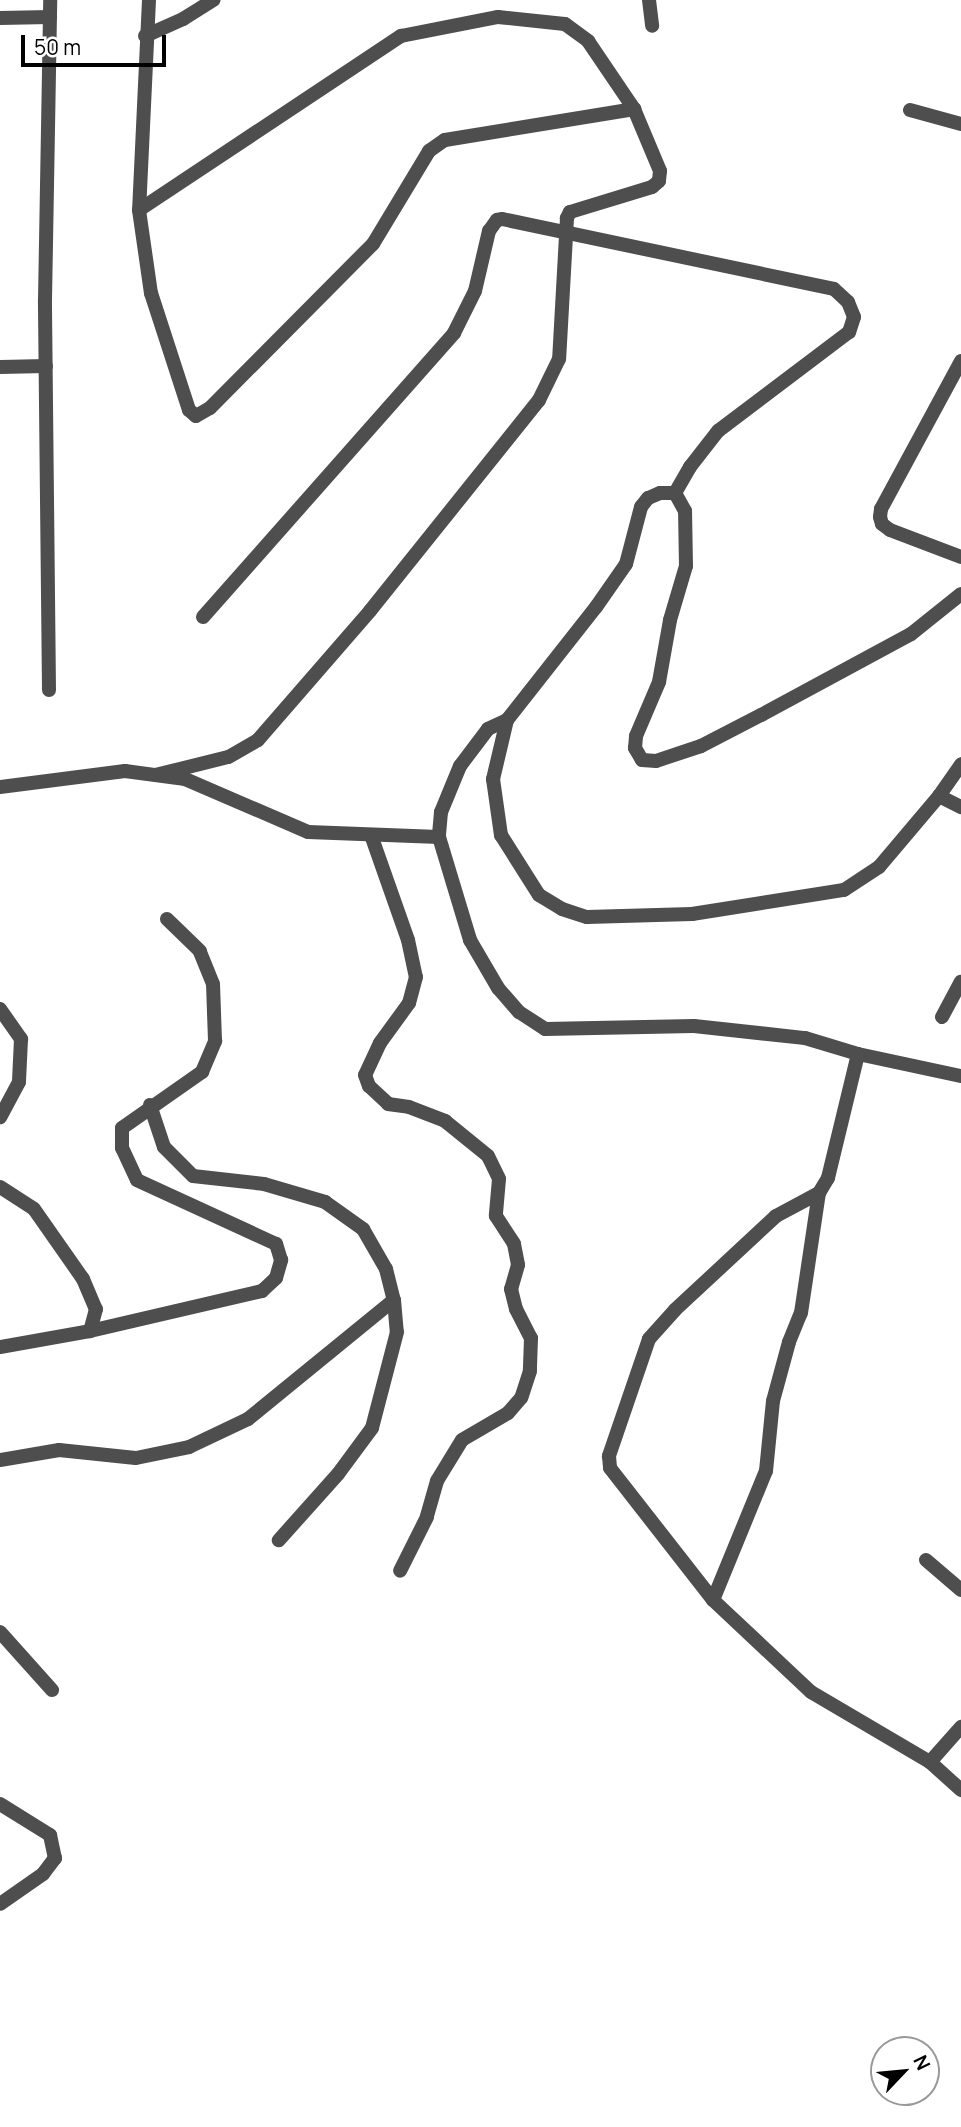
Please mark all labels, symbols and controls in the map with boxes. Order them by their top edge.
scale bar [24,21,170,65]
text: 50 m [34,33,81,61]
north arrow [870,2036,940,2106]
text: N [907,2051,937,2075]

